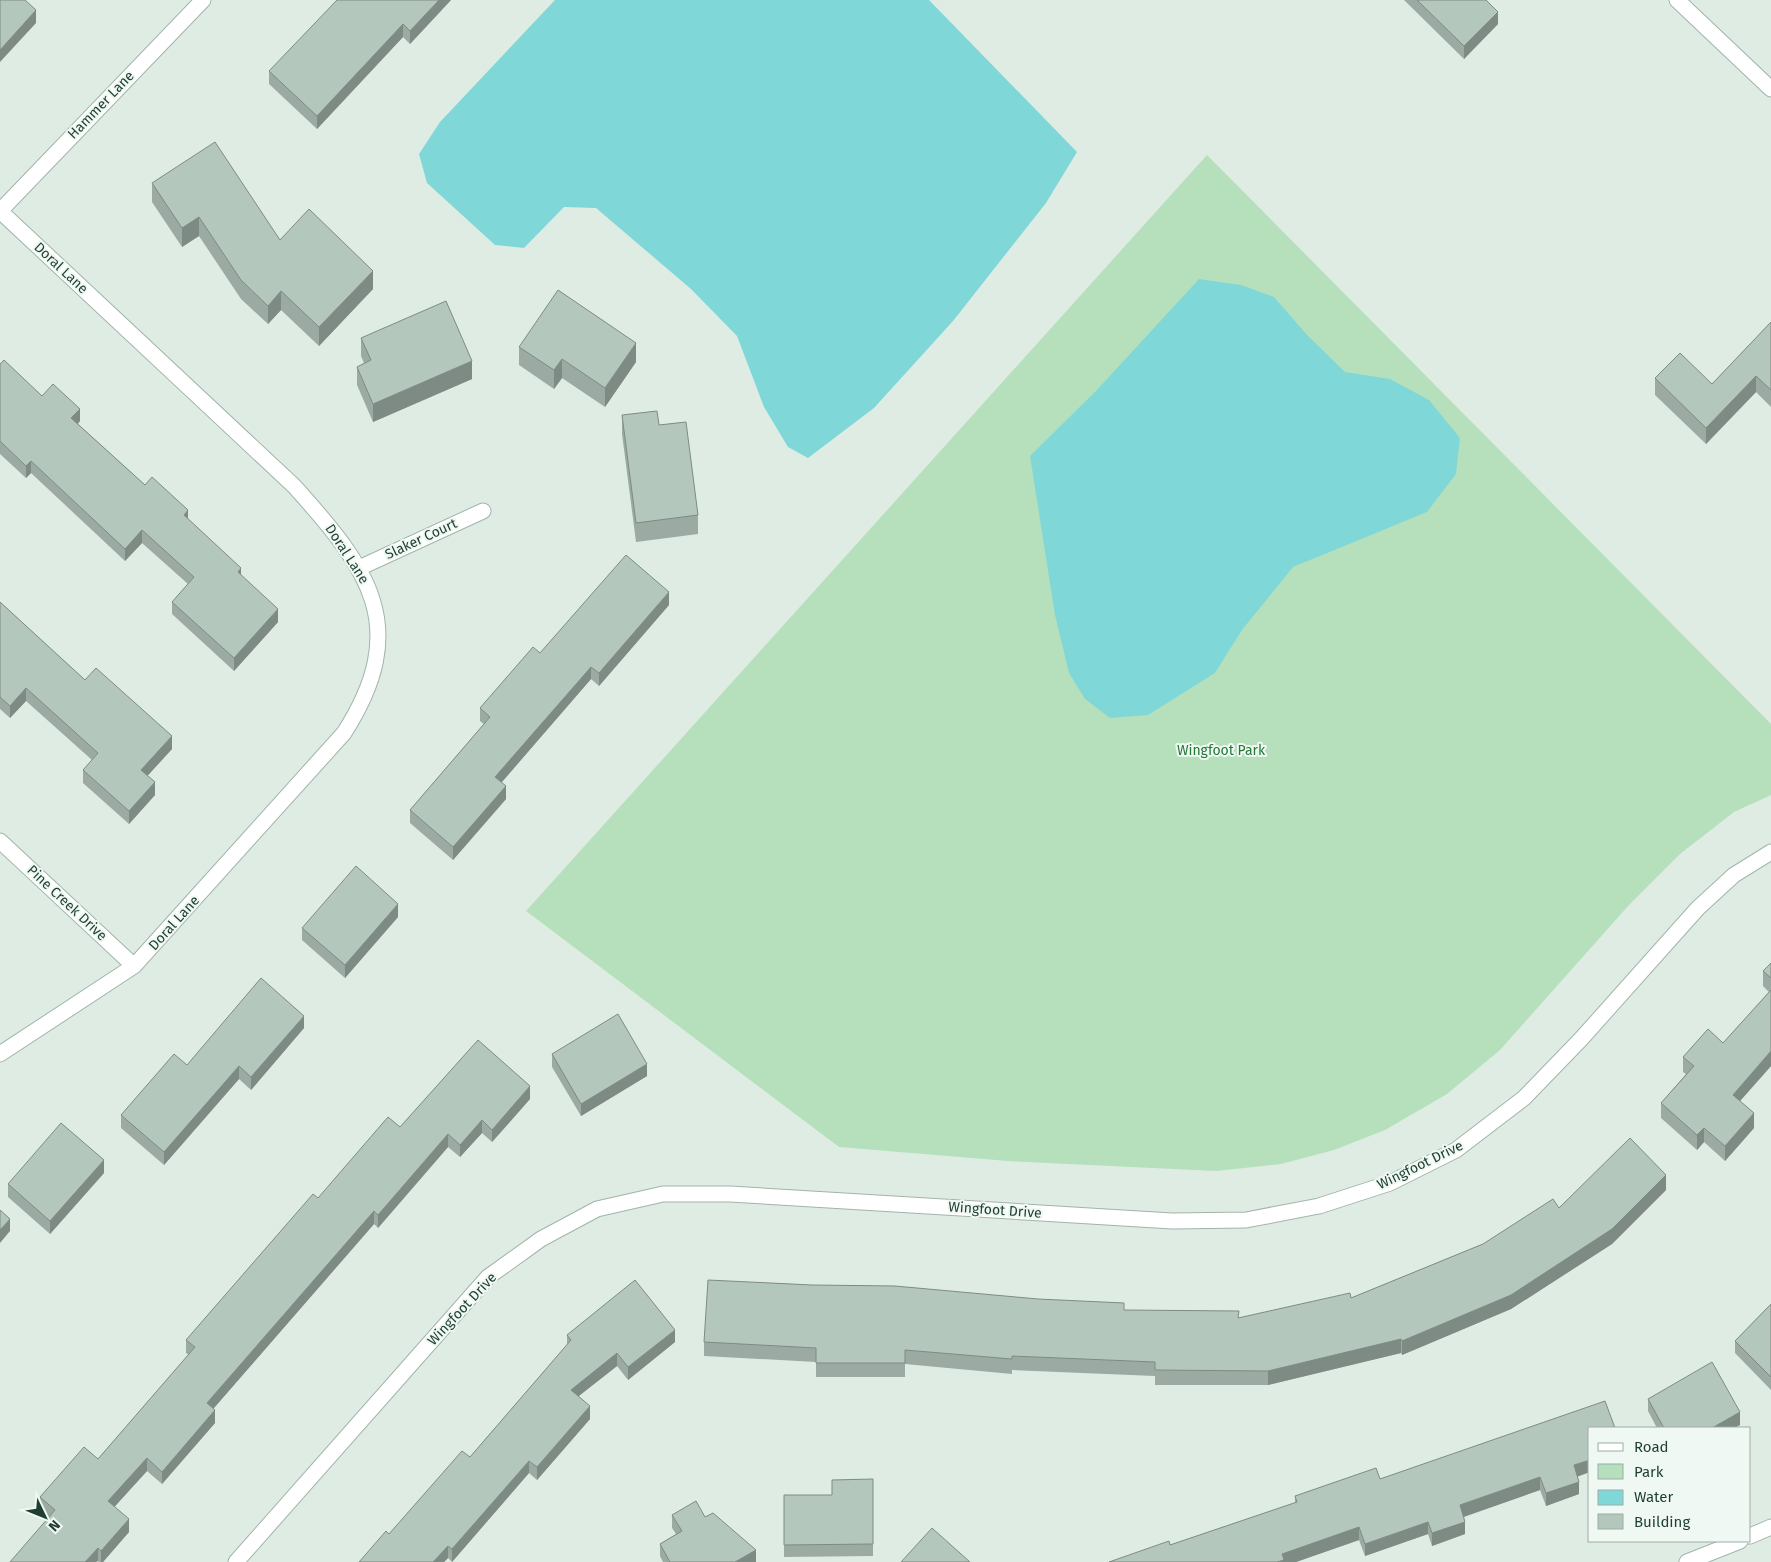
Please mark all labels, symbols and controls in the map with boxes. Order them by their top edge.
street label: Hammer Lane [64,67,138,143]
street label: Doral Lane [30,239,92,297]
street label: Slaker Court [382,515,461,563]
street label: Doral Lane [321,521,373,587]
park label: Wingfoot Park [1177,742,1266,759]
street label: Pine Creek Drive [23,862,111,944]
street label: Doral Lane [145,892,203,954]
street label: Wingfoot Drive [1374,1137,1466,1193]
street label: Wingfoot Drive [948,1198,1042,1222]
street label: Wingfoot Drive [424,1269,500,1349]
legend [1588,1427,1751,1542]
text: Road [1634,1438,1669,1456]
text: Park [1634,1463,1664,1481]
text: Water [1634,1488,1673,1506]
north arrow [20,1492,70,1542]
text: Building [1634,1513,1690,1531]
text: N [45,1516,64,1535]

